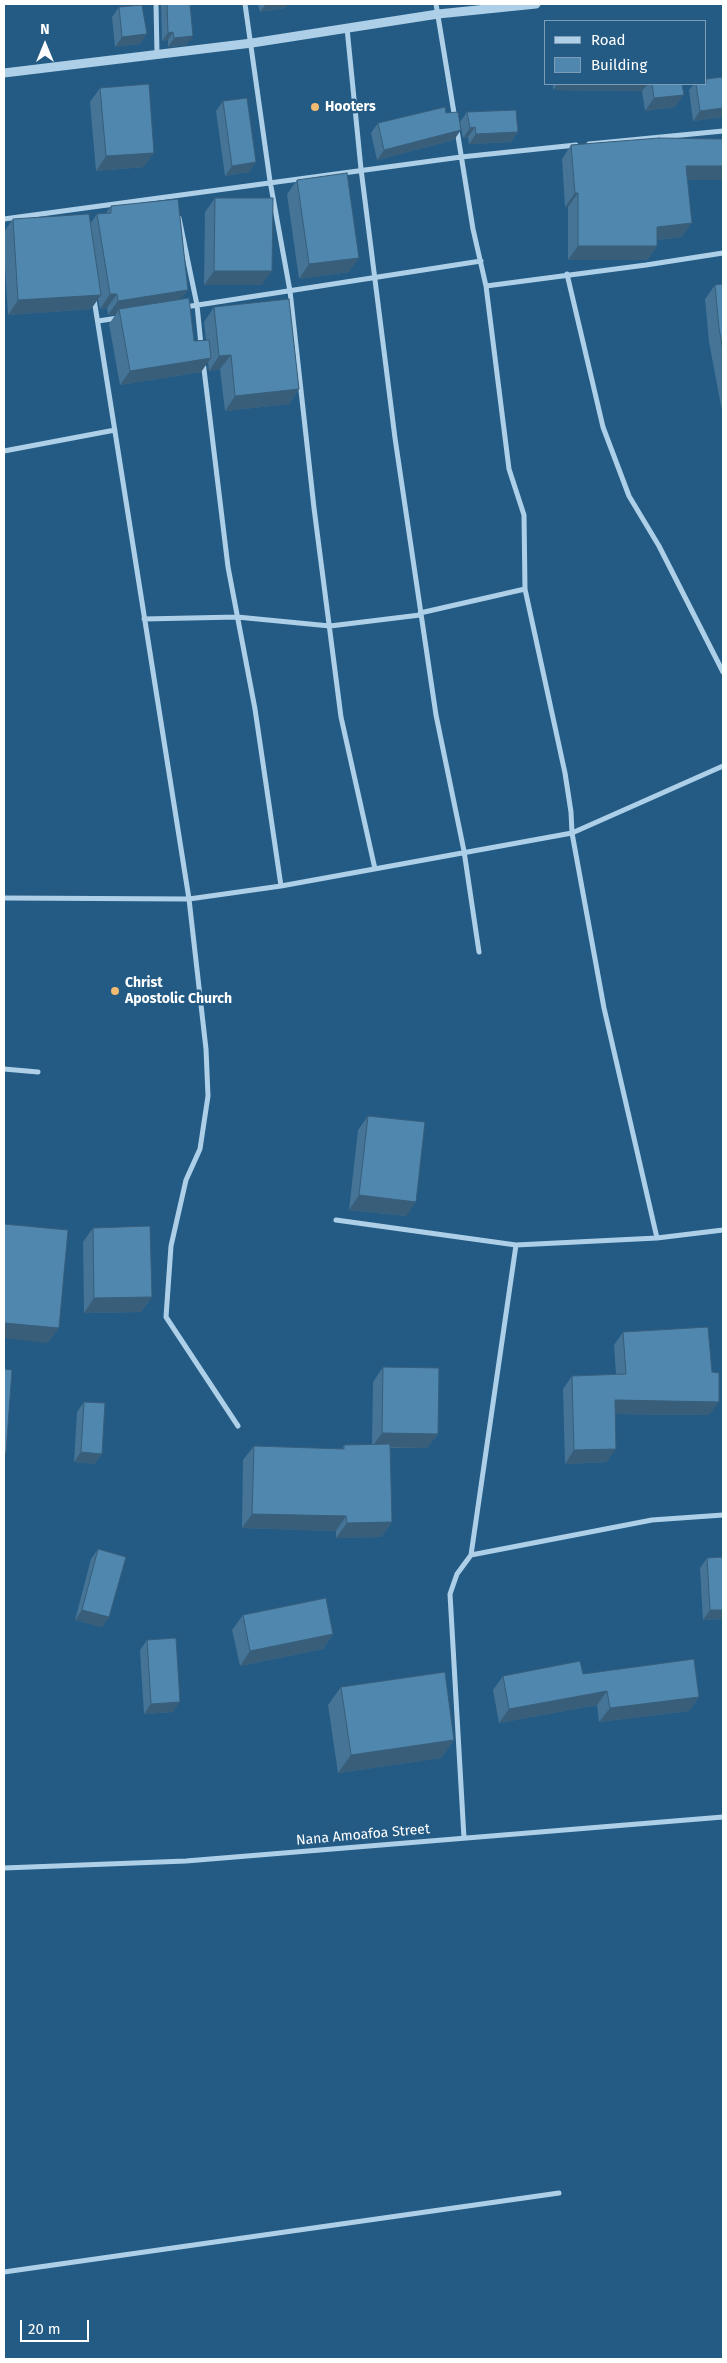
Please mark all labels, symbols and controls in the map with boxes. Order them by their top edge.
north arrow [20,20,70,70]
legend [544,20,707,85]
text: N [40,21,50,38]
text: Road [591,31,626,49]
text: Building [591,56,647,74]
place label: Hooters [325,99,376,115]
marker: Hooters [309,101,321,113]
place label: Christ Apostolic Church [125,975,232,1008]
marker: Christ Apostolic Church [109,985,121,997]
street label: Nana Amoafoa Street [295,1821,431,1849]
scale bar [22,2310,91,2342]
text: 20 m [28,2320,61,2338]

